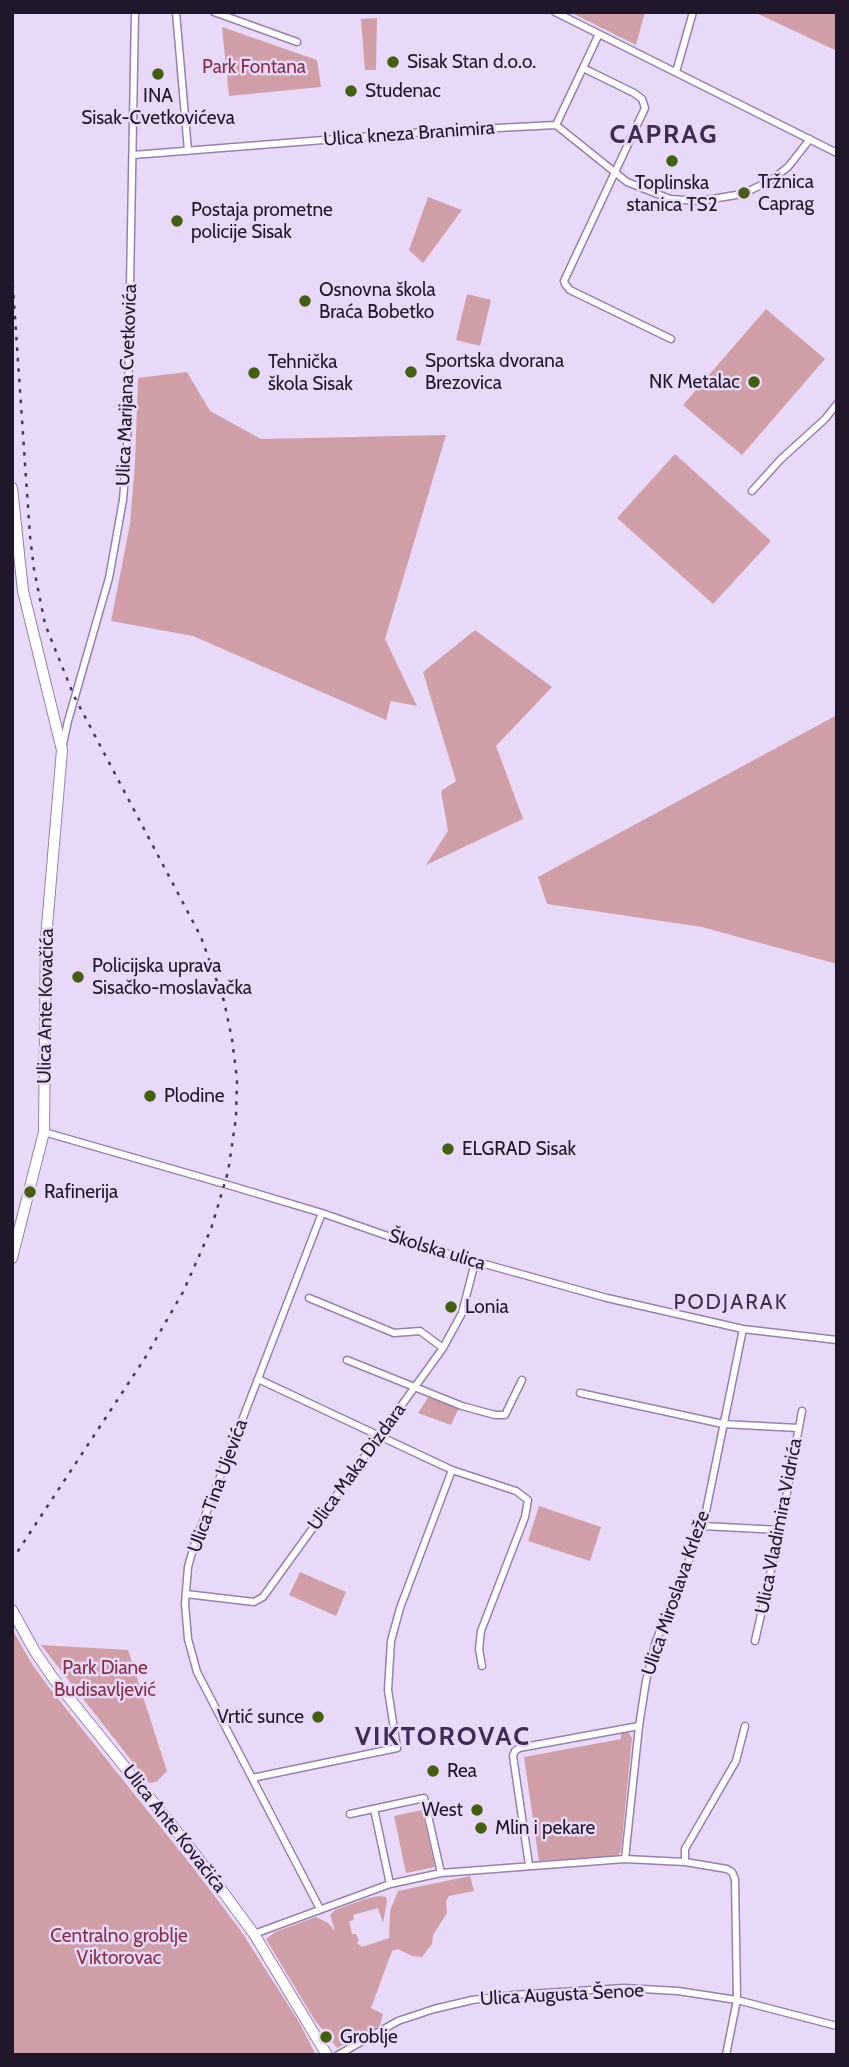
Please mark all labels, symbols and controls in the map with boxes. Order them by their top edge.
place label: Sisak Stan d.o.o. [407,51,536,73]
marker: Sisak Stan d.o.o. [385,54,401,70]
park label: Park Fontana [202,56,306,78]
marker: INA Sisak-Cvetkovićeva [150,66,166,82]
place label: Studenac [365,80,441,102]
marker: Studenac [343,83,359,99]
place label: INA Sisak-Cvetkovićeva [81,85,235,129]
street label: Ulica kneza Branimira [323,117,495,151]
district label: CAPRAG [610,119,718,151]
marker: Toplinska stanica TS2 [664,153,680,169]
place label: Tržnica Caprag [758,171,814,215]
place label: Toplinska stanica TS2 [626,172,718,216]
marker: Tržnica Caprag [736,185,752,201]
place label: Postaja prometne policije Sisak [191,199,333,243]
marker: Postaja prometne policije Sisak [169,213,185,229]
place label: Osnovna škola Braća Bobetko [319,279,436,323]
street label: Ulica Marijana Cvetkovića [112,284,142,486]
marker: Osnovna škola Braća Bobetko [297,293,313,309]
place label: Sportska dvorana Brezovica [425,350,564,394]
place label: Tehnička škola Sisak [268,351,353,395]
marker: Sportska dvorana Brezovica [403,364,419,380]
marker: Tehnička škola Sisak [246,365,262,381]
place label: NK Metalac [649,371,740,393]
marker: NK Metalac [746,374,762,390]
street label: Ulica Ante Kovačića [33,928,59,1084]
place label: Policijska uprava Sisačko-moslavačka [92,955,252,999]
marker: Policijska uprava Sisačko-moslavačka [70,969,86,985]
place label: Plodine [164,1085,225,1107]
marker: Plodine [142,1088,158,1104]
place label: ELGRAD Sisak [462,1138,576,1160]
marker: ELGRAD Sisak [440,1141,456,1157]
place label: Rafinerija [44,1181,118,1203]
marker: Rafinerija [22,1184,38,1200]
street label: Školska ulica [386,1224,488,1276]
district label: PODJARAK [674,1290,788,1316]
place label: Lonia [465,1296,509,1318]
marker: Lonia [443,1299,459,1315]
street label: Ulica Maka Dizdara [303,1399,411,1535]
street label: Ulica Tina Ujevića [183,1416,253,1556]
street label: Ulica Vladimira Vidrića [751,1436,807,1616]
street label: Ulica Miroslava Krleže [637,1508,715,1678]
park label: Park Diane Budisavljević [54,1657,156,1701]
place label: Vrtić sunce [217,1706,304,1728]
marker: Vrtić sunce [310,1709,326,1725]
district label: VIKTOROVAC [356,1721,530,1753]
place label: Rea [447,1760,477,1782]
street label: Ulica Ante Kovačića [117,1761,231,1897]
marker: Rea [425,1763,441,1779]
place label: West [422,1799,463,1821]
marker: West [469,1802,485,1818]
place label: Mlin i pekare [495,1817,595,1839]
marker: Mlin i pekare [473,1820,489,1836]
park label: Centralno groblje Viktorovac [50,1925,188,1969]
street label: Ulica Augusta Šenoe [479,1979,645,2011]
place label: Groblje [340,2026,398,2048]
marker: Groblje [318,2029,334,2045]

